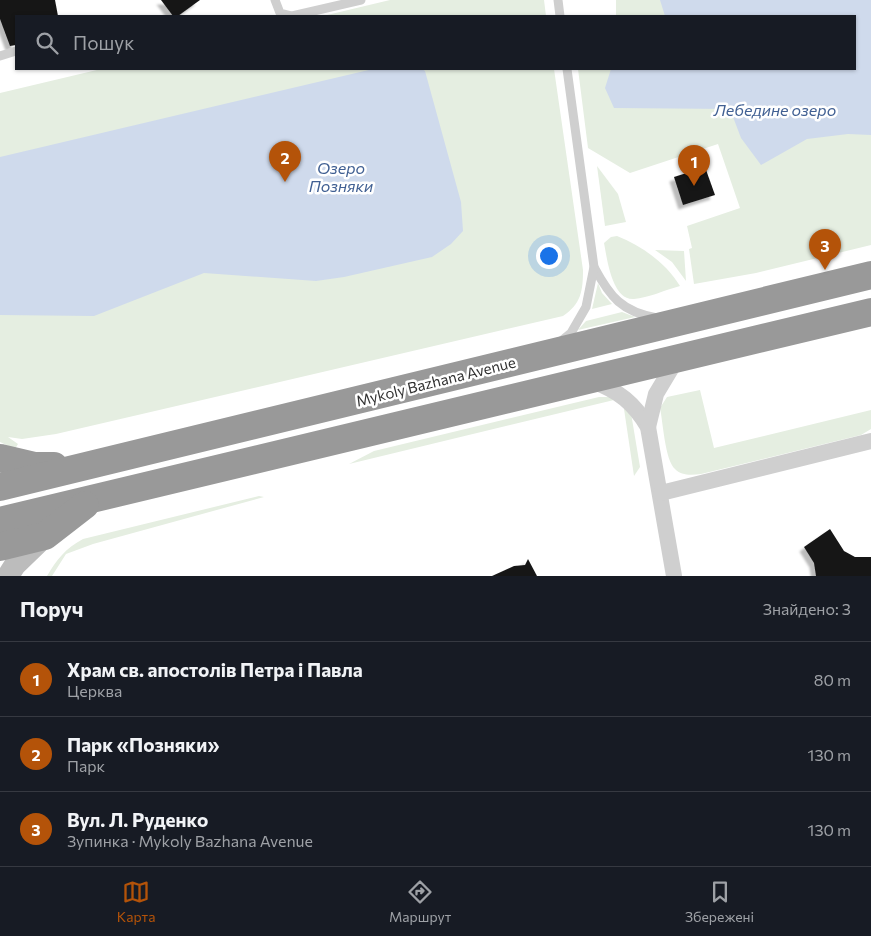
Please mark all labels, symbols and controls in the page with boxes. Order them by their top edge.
search box [15,15,856,70]
icon: search [33,29,61,57]
text: Пошук [73,31,134,54]
water label: Лебедине озеро [713,100,836,119]
pin: 2 [269,141,301,182]
pin: 1 [678,145,710,186]
water label: Озеро Позняки [309,158,373,195]
pin: 3 [809,229,841,270]
your location [536,243,562,269]
street label: Mykoly Bazhana Avenue [354,352,517,410]
text: Поруч [20,596,83,621]
text: Знайдено: 3 [763,599,851,618]
text: Храм св. апостолів Петра і Павла [67,658,363,681]
text: 1 [32,670,40,689]
text: 80 m [814,670,851,689]
text: Церква [67,681,122,700]
text: Парк «Позняки» [67,733,220,756]
text: 2 [31,745,41,764]
text: 130 m [808,745,851,764]
text: Парк [67,756,105,775]
text: Вул. Л. Руденко [67,808,208,831]
text: 3 [31,820,41,839]
text: 130 m [808,820,851,839]
text: Зупинка · Mykoly Bazhana Avenue [67,831,313,850]
tab: Карта [117,878,155,925]
tab: Маршрут [389,878,451,925]
tab: Збережені [685,878,754,925]

